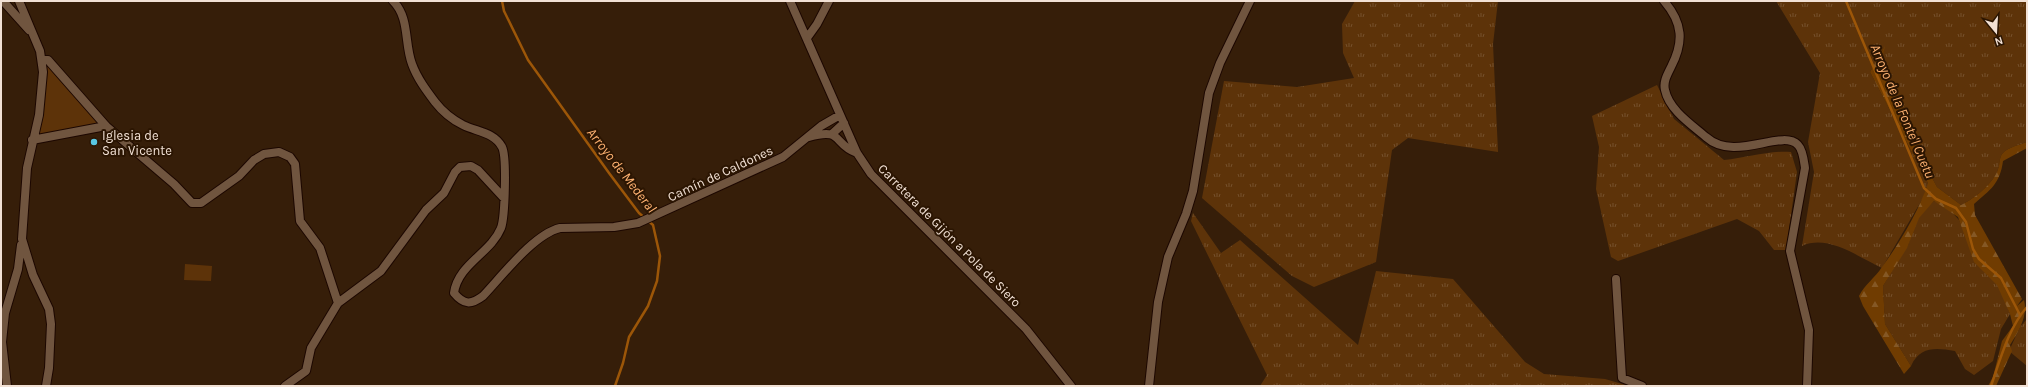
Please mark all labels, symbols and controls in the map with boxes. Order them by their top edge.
north arrow [1976,12,2016,52]
text: N [1993,34,2005,48]
water label: Arroyo de la Fonte'l Cuetu [1866,41,1939,181]
water label: Arroyo de Mederal [583,124,660,217]
place label: Iglesia de San Vicente [102,128,172,158]
marker: Iglesia de San Vicente [89,137,99,147]
street label: Camín de Caldones [665,142,775,204]
street label: Carretera de Gijón a Pola de Siero [875,161,1024,310]

